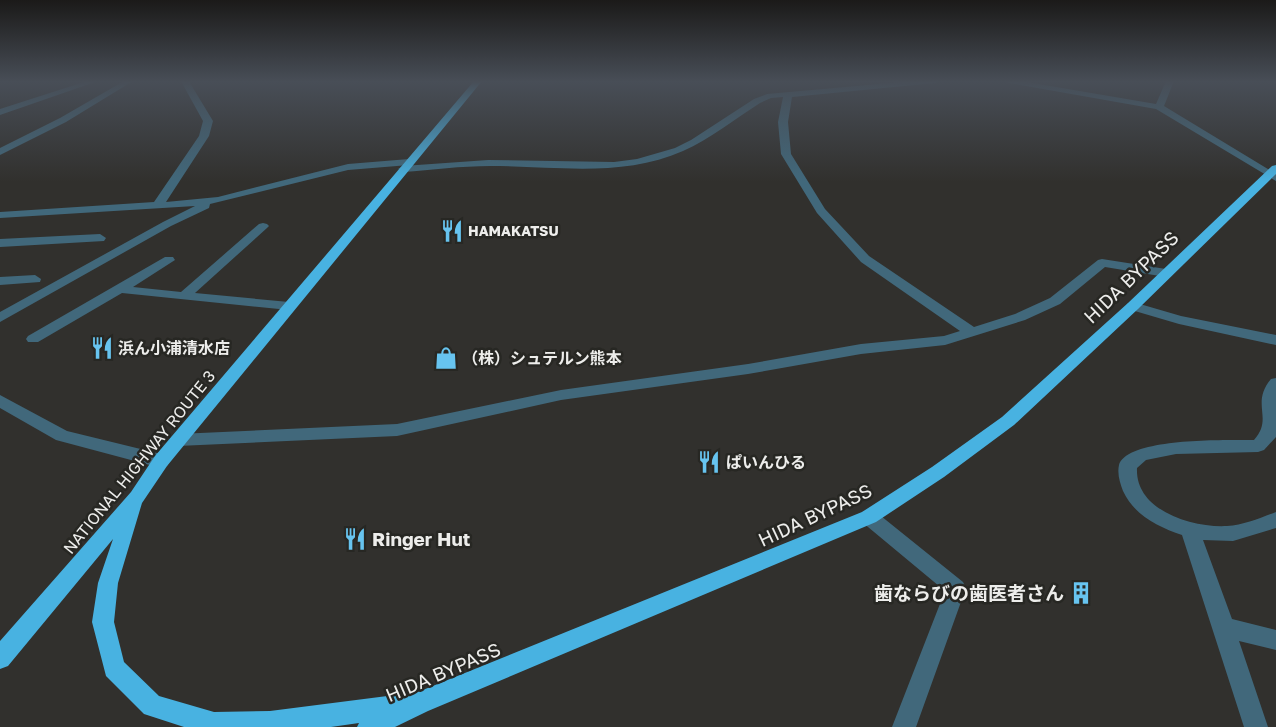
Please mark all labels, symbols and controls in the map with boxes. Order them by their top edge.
restaurant icon: HAMAKATSU [439,218,465,244]
place label: HAMAKATSU [468,222,559,239]
street label: HIDA BYPASS [1079,226,1183,328]
restaurant icon: 浜ん小浦清水店 [89,335,115,361]
place label: 浜ん小浦清水店 [118,338,230,358]
shop icon: （株）シュテルン熊本 [433,345,459,371]
place label: （株）シュテルン熊本 [462,348,622,368]
street label: NATIONAL HIGHWAY ROUTE 3 [59,366,219,558]
restaurant icon: ぱいんひる [696,449,722,475]
place label: ぱいんひる [726,452,806,472]
street label: HIDA BYPASS [754,478,875,551]
restaurant icon: Ringer Hut [342,526,368,552]
place label: Ringer Hut [372,527,471,550]
building icon: 歯ならびの歯医者さん [1068,580,1094,606]
place label: 歯ならびの歯医者さん [874,581,1064,604]
street label: HIDA BYPASS [382,637,504,706]

